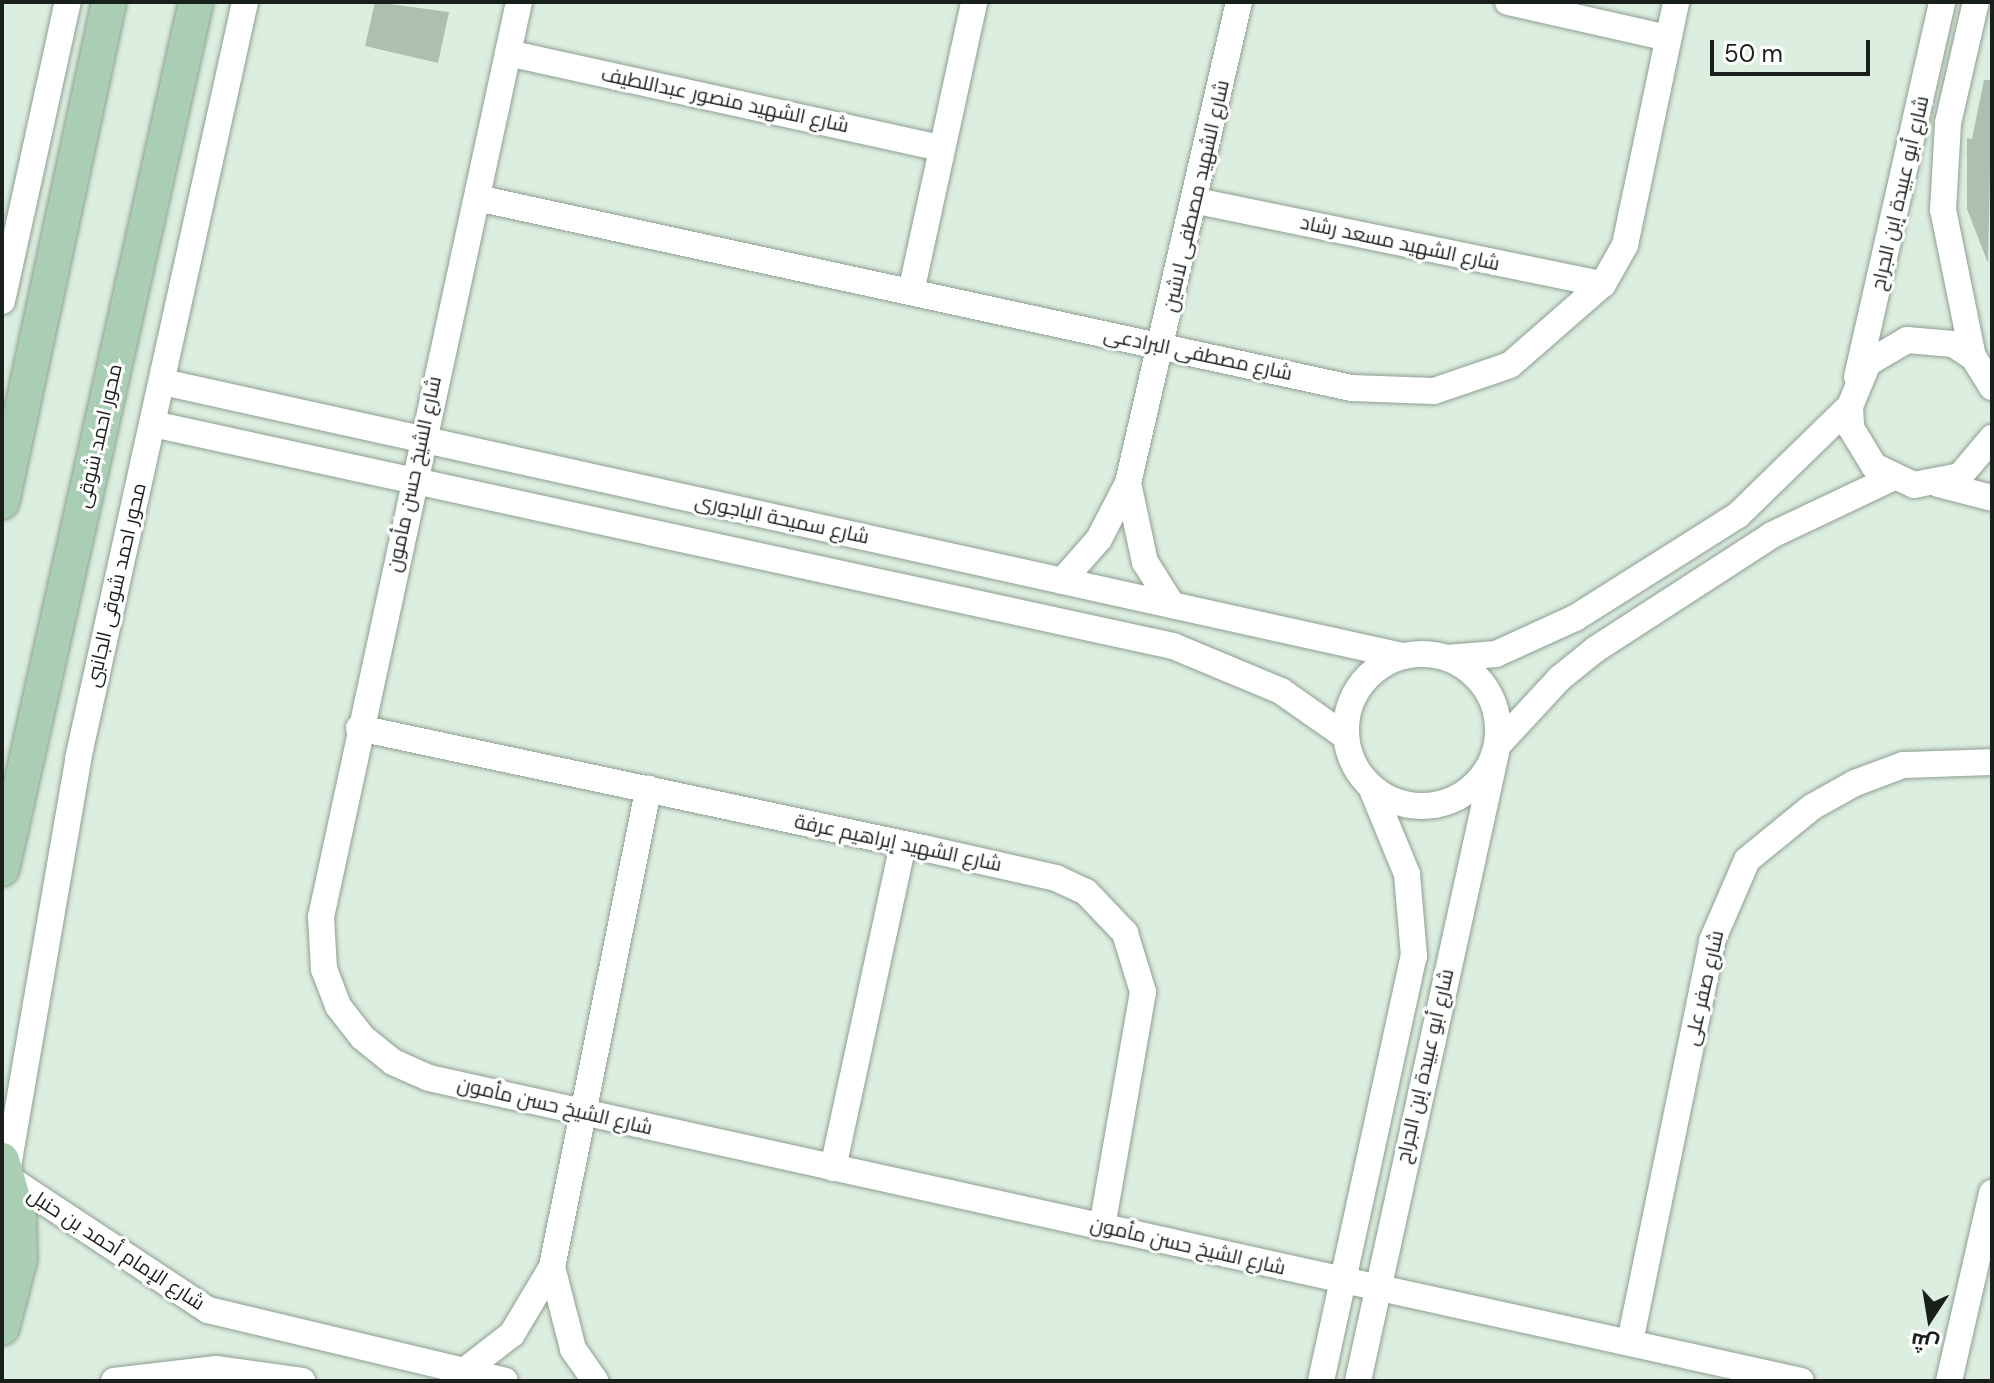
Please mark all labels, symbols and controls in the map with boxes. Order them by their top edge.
scale bar [1714,24,1874,74]
text: 50 m [1724,38,1783,69]
street label: شارع الشهيد منصور عبداللطيف [599,62,851,138]
street label: شارع الشهيد مصطفى لاشين [1158,78,1234,314]
street label: شارع أبو عبيدة إبن الجراح [1866,93,1934,293]
street label: شارع الشهيد مسعد رشاد [1298,210,1502,276]
street label: شارع مصطفى البرادعى [1102,322,1294,386]
street label: محور احمد شوقى [71,362,127,510]
street label: شارع الشيخ حسن مأمون [382,374,446,574]
street label: محور احمد شوقى الجانبى [81,481,151,689]
street label: شارع سميحة الباجورى [693,489,871,549]
street label: شارع الشهيد إبراهيم عرفة [792,809,1004,877]
street label: شارع صفر على [1679,928,1729,1048]
street label: شارع أبو عبيدة إبن الجراح [1391,966,1459,1166]
street label: شارع الشيخ حسن مأمون [455,1072,655,1140]
street label: شارع الإمام أحمد بن حنبل [23,1183,209,1315]
street label: شارع الشيخ حسن مأمون [1088,1212,1288,1280]
north arrow [1890,1279,1970,1359]
text: ش [1908,1326,1942,1360]

